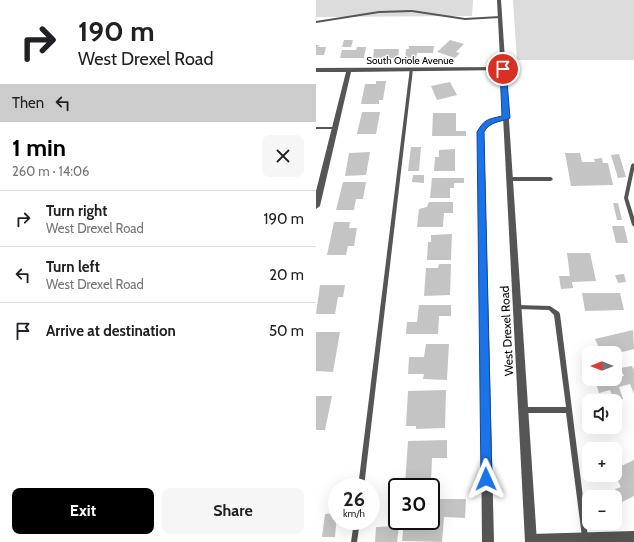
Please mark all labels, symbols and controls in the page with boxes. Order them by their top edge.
text: 190 m [78,14,154,48]
icon: right [12,16,64,68]
text: West Drexel Road [78,48,213,70]
pin [486,52,520,86]
street label: South Oriole Avenue [366,54,454,67]
icon: arrive [492,58,514,80]
icon: left [52,92,74,114]
text: Then [12,94,44,112]
text: 1 min [12,133,66,162]
button: close [262,135,304,177]
text: 260 m · 14:06 [12,163,89,179]
text: Turn right [46,202,107,220]
icon: right [12,208,34,230]
text: 190 m [264,210,304,228]
text: West Drexel Road [46,220,144,236]
text: Turn left [46,258,100,276]
icon: left [12,264,34,286]
text: 20 m [269,266,304,284]
text: West Drexel Road [46,276,144,292]
street label: West Drexel Road [497,286,516,376]
icon: arrive [12,320,34,342]
text: Arrive at destination [46,322,176,340]
text: 50 m [269,322,304,340]
north arrow [582,346,622,386]
map controls [582,346,622,530]
button: sound [582,394,622,434]
button: + [582,442,622,482]
position arrow [465,458,507,500]
speed limit sign: 30 [388,478,440,530]
text: 26 [343,487,365,511]
button: Exit [12,488,154,534]
button: Share [162,488,304,534]
button: − [582,490,622,530]
text: km/h [343,507,365,520]

